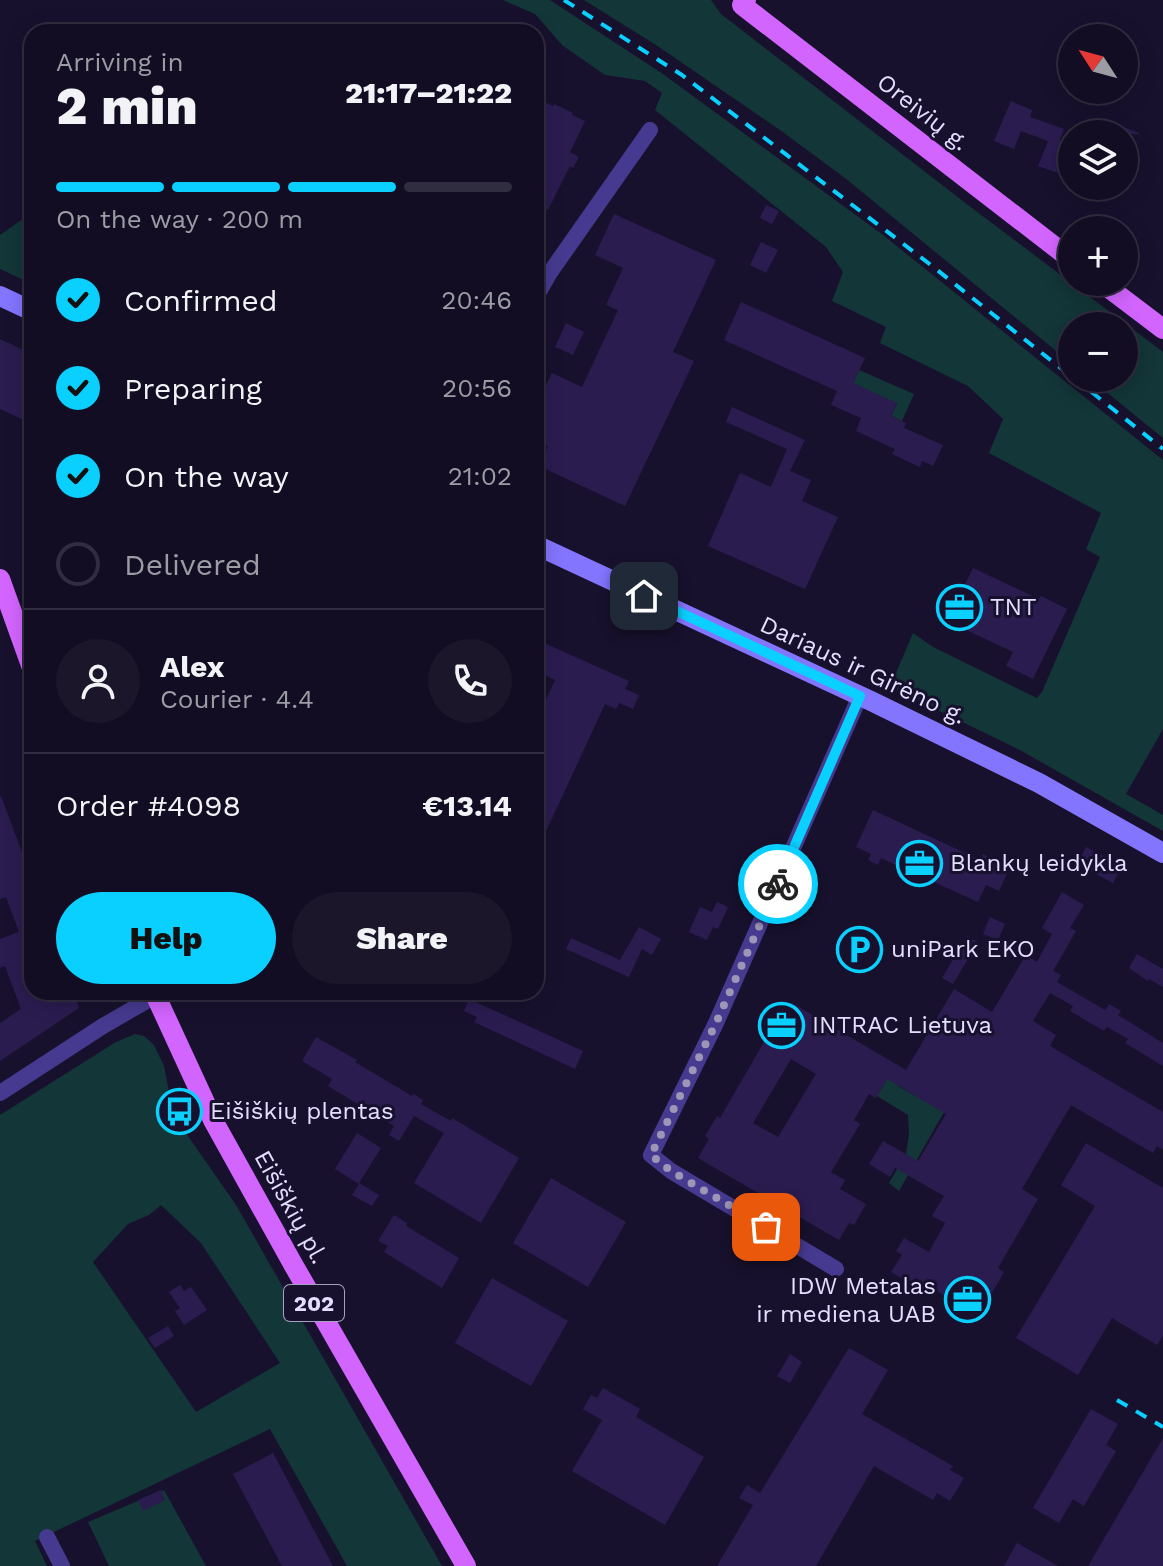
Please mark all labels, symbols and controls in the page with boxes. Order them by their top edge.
north arrow [1058,24,1138,104]
map controls [1058,24,1138,392]
text: Arriving in [56,47,184,77]
street label: Oreivių g. [872,68,974,156]
text: 21:17–21:22 [345,75,512,110]
text: 2 min [56,76,198,137]
button: layers [1058,120,1138,200]
text: On the way · 200 m [56,204,303,234]
button: + [1058,216,1138,296]
icon: check [56,278,100,322]
text: Confirmed [124,283,278,318]
text: 20:46 [441,285,512,315]
button: − [1058,312,1138,392]
icon: check [56,366,100,410]
text: Preparing [124,371,262,406]
text: 20:56 [442,373,512,403]
icon: check [56,454,100,498]
text: On the way [124,459,289,494]
text: 21:02 [448,461,512,491]
text: Delivered [124,547,261,582]
pin [610,562,678,630]
icon: home [622,574,666,618]
office icon: TNT [935,583,983,631]
place label: TNT [990,593,1037,621]
street label: Dariaus ir Girėno g. [756,610,970,730]
button: person [56,639,140,723]
button: phone [428,639,512,723]
text: Alex [160,649,224,684]
text: Courier · 4.4 [160,684,314,714]
text: Order #4098 [56,788,241,823]
text: €13.14 [422,788,512,823]
office icon: Blankų leidykla [895,839,943,887]
courier [738,844,818,924]
place label: Blankų leidykla [950,849,1128,877]
icon: bike [756,862,800,906]
button: Help [56,892,276,984]
button: Share [292,892,512,984]
parking icon: uniPark EKO [836,925,884,973]
place label: uniPark EKO [891,935,1035,963]
office icon: INTRAC Lietuva [757,1001,805,1049]
place label: INTRAC Lietuva [812,1011,992,1039]
bus stop icon: Eišiškių plentas [155,1087,203,1135]
place label: Eišiškių plentas [210,1097,394,1125]
street label: Eišiškių pl. [248,1145,334,1269]
pin [732,1193,800,1261]
icon: bag [744,1205,788,1249]
place label: IDW Metalas ir mediena UAB [756,1272,936,1328]
office icon: IDW Metalas ir mediena UAB [943,1276,991,1324]
road number: 202 [284,1285,344,1321]

